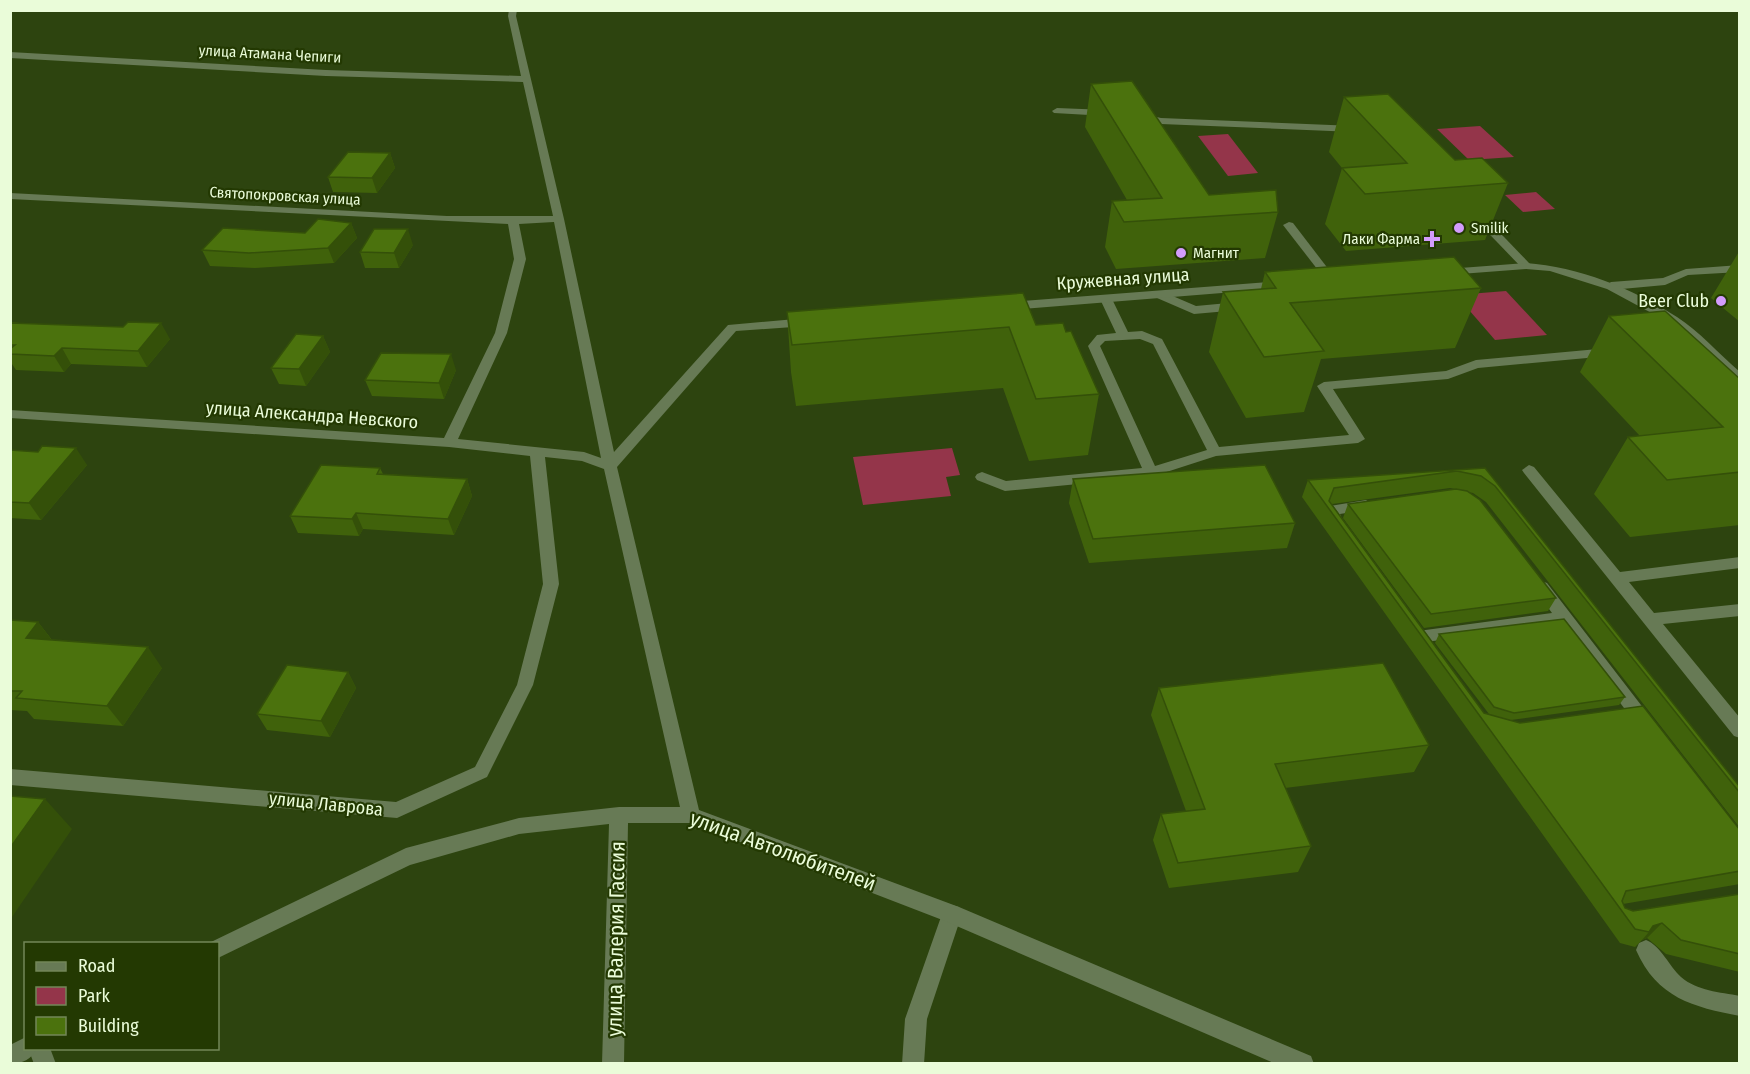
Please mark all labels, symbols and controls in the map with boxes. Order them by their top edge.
street label: улица Атамана Чепиги [198,41,342,67]
street label: Святопокровская улица [209,183,361,209]
place label: Smilik [1471,219,1509,237]
marker: Smilik [1452,221,1466,235]
place label: Лаки Фарма [1343,230,1420,248]
marker: Лаки Фарма [1425,232,1439,246]
place label: Магнит [1193,244,1240,262]
marker: Магнит [1174,246,1188,260]
street label: Кружевная улица [1056,263,1190,295]
place label: Beer Club [1638,290,1709,312]
marker: Beer Club [1714,294,1728,308]
street label: улица Александра Невского [205,397,419,433]
street label: улица Лаврова [268,787,384,821]
street label: улица Автолюбителей [686,805,880,897]
street label: улица Валерия Гассия [601,841,631,1037]
legend [24,942,219,1050]
text: Road [78,955,115,977]
text: Park [78,985,111,1007]
text: Building [78,1015,139,1037]

